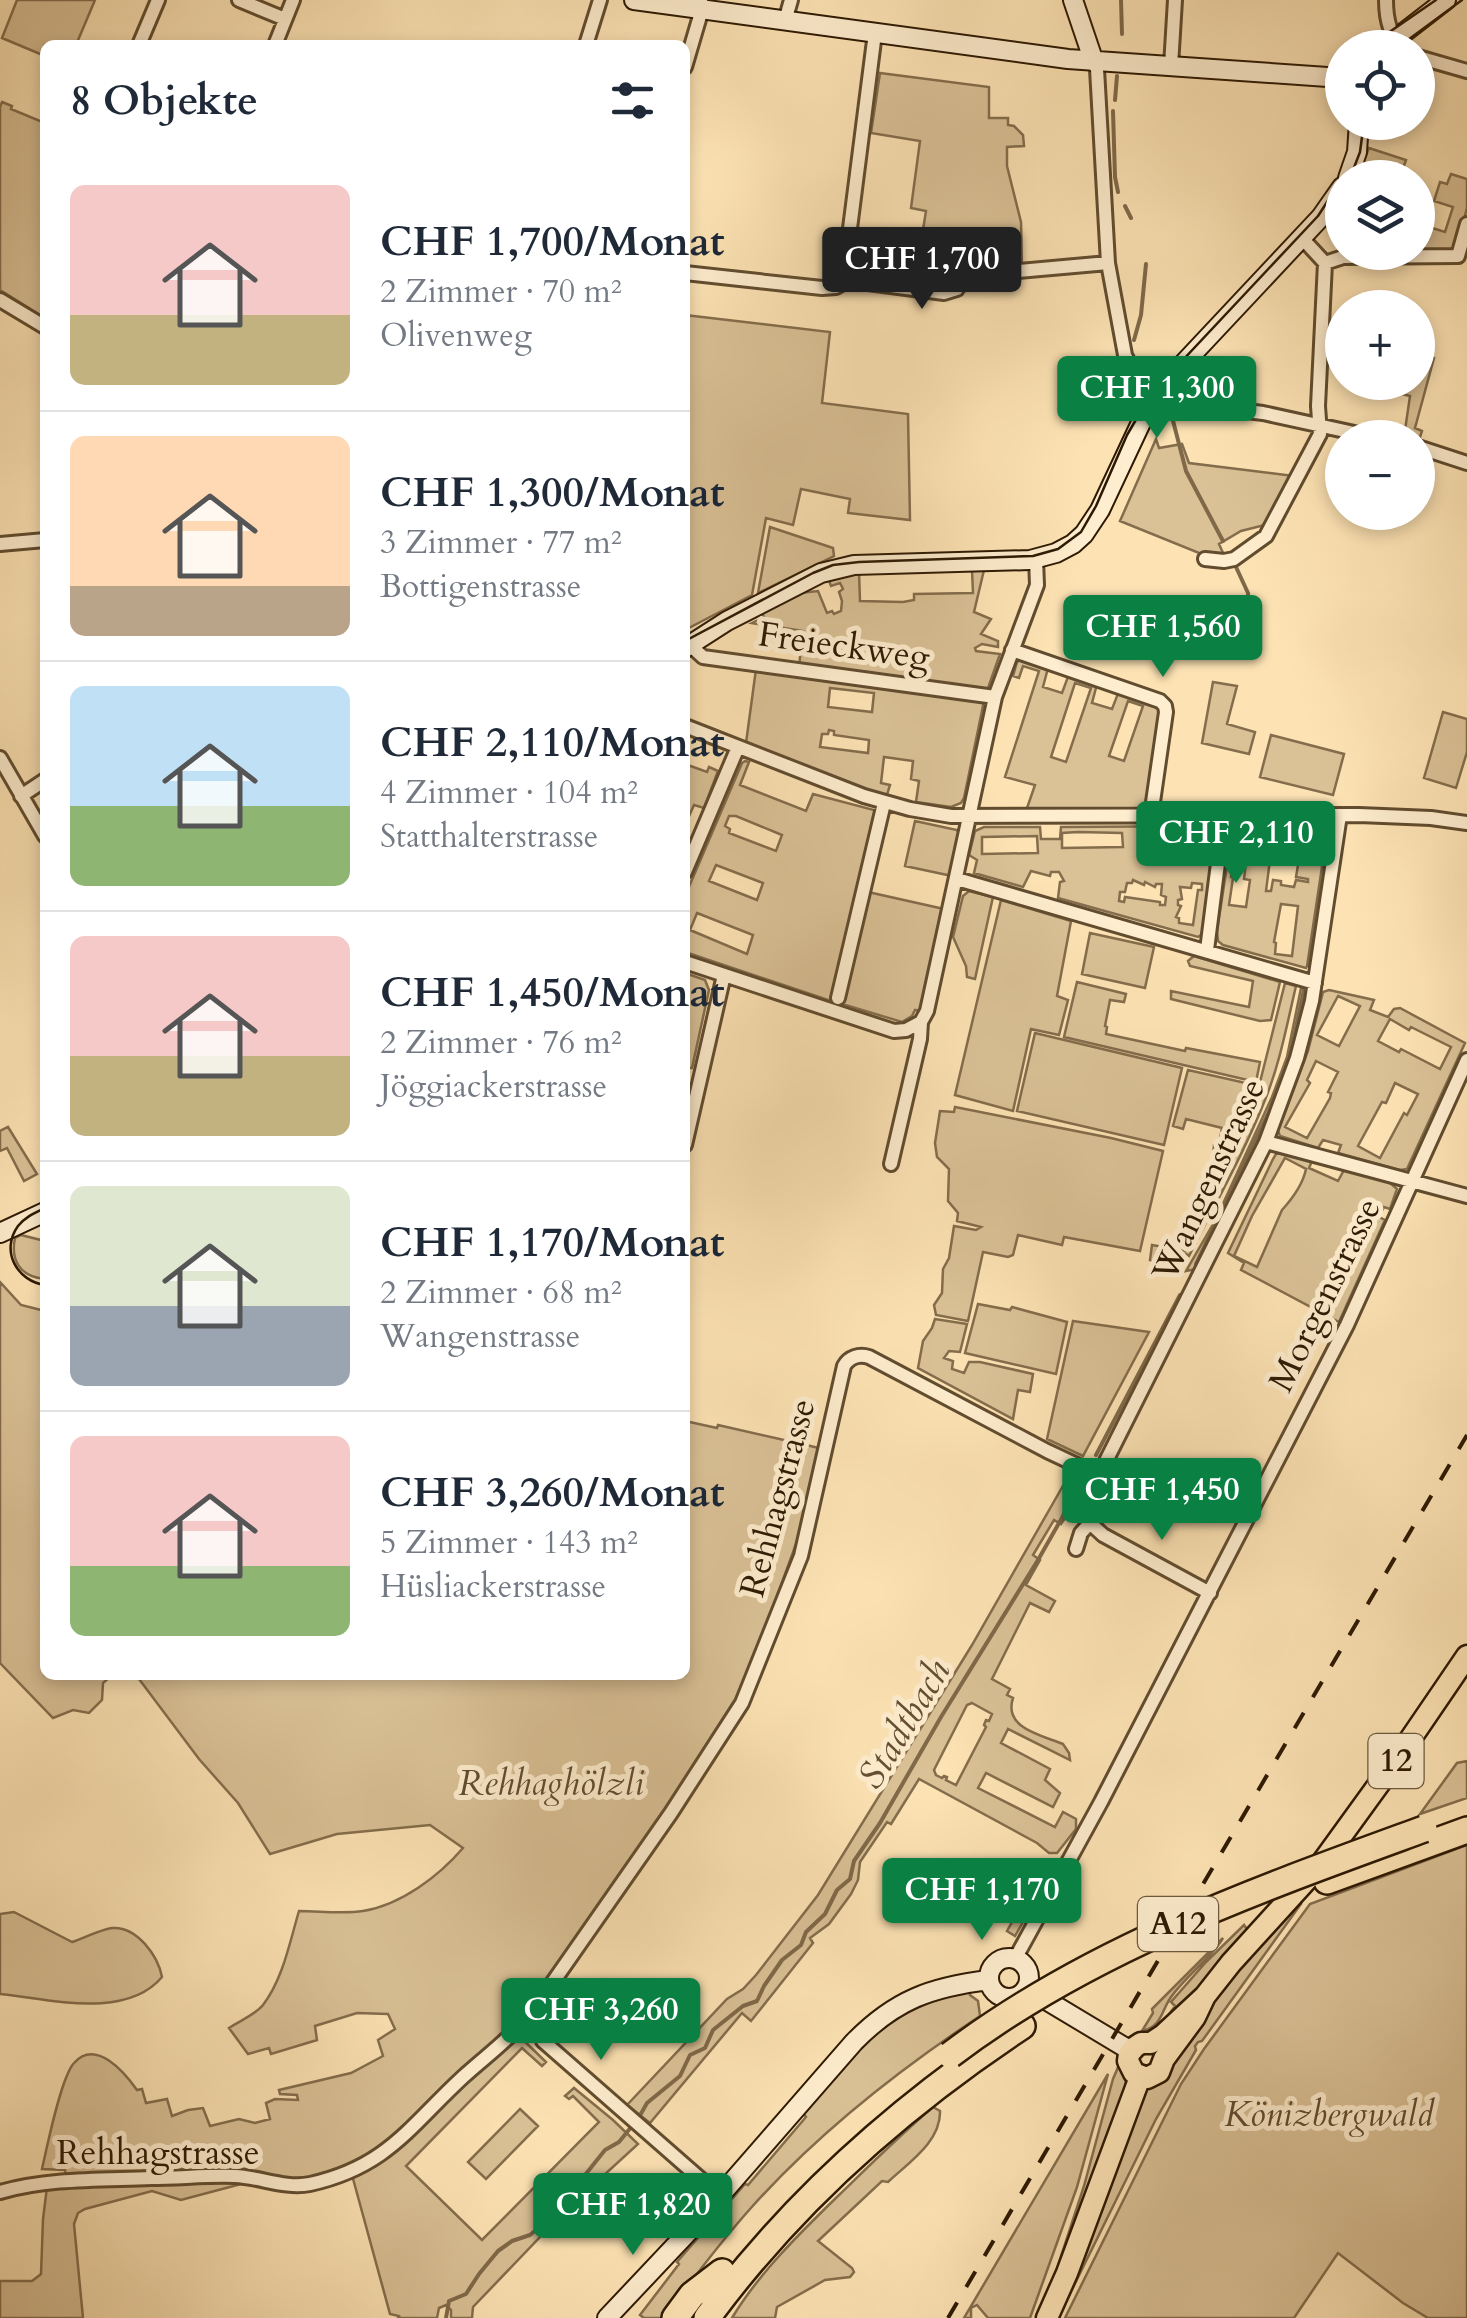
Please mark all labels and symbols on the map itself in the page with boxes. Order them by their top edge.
pin: CHF 1,700 [808,227,1036,312]
pin: CHF 1,300 [1043,356,1271,441]
pin: CHF 1,560 [1049,595,1277,680]
street label: Freieckweg [755,610,933,682]
pin: CHF 2,110 [1122,801,1350,886]
street label: Wangenstrasse [1141,1071,1277,1290]
street label: Morgenstrasse [1257,1190,1393,1400]
street label: Rehhagstrasse [729,1394,827,1602]
pin: CHF 1,450 [1048,1458,1276,1543]
water label: Stadtbach [845,1650,963,1798]
road number: 12 [1368,1734,1424,1788]
park label: Rehhaghölzli [458,1760,644,1808]
pin: CHF 1,170 [868,1858,1096,1943]
road number: A12 [1138,1897,1218,1951]
pin: CHF 3,260 [487,1978,715,2063]
park label: Könizbergwald [1224,2091,1436,2139]
street label: Rehhagstrasse [56,2129,260,2177]
pin: CHF 1,820 [519,2173,747,2258]

